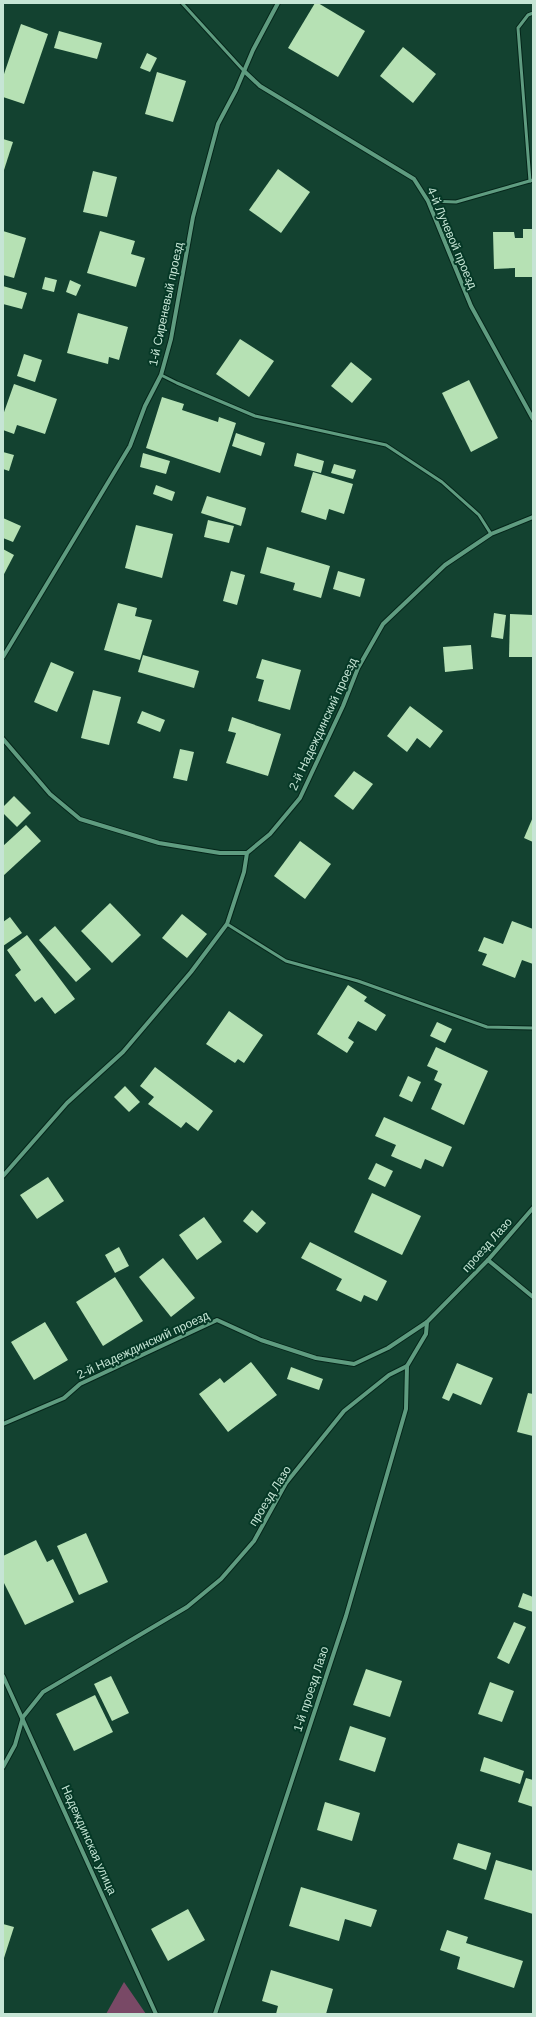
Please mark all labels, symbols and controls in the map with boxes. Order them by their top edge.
street label: 4-й Лучевой проезд [424,185,480,291]
street label: 1-й Сиреневый проезд [146,241,186,367]
street label: 2-й Надеждинский проезд [286,656,360,792]
street label: проезд Лазо [459,1215,515,1275]
street label: 2-й Надеждинский проезд [75,1308,211,1382]
street label: проезд Лазо [246,1463,294,1529]
street label: 1-й проезд Лазо [291,1644,332,1733]
street label: Надеждинская улица [59,1783,120,1897]

